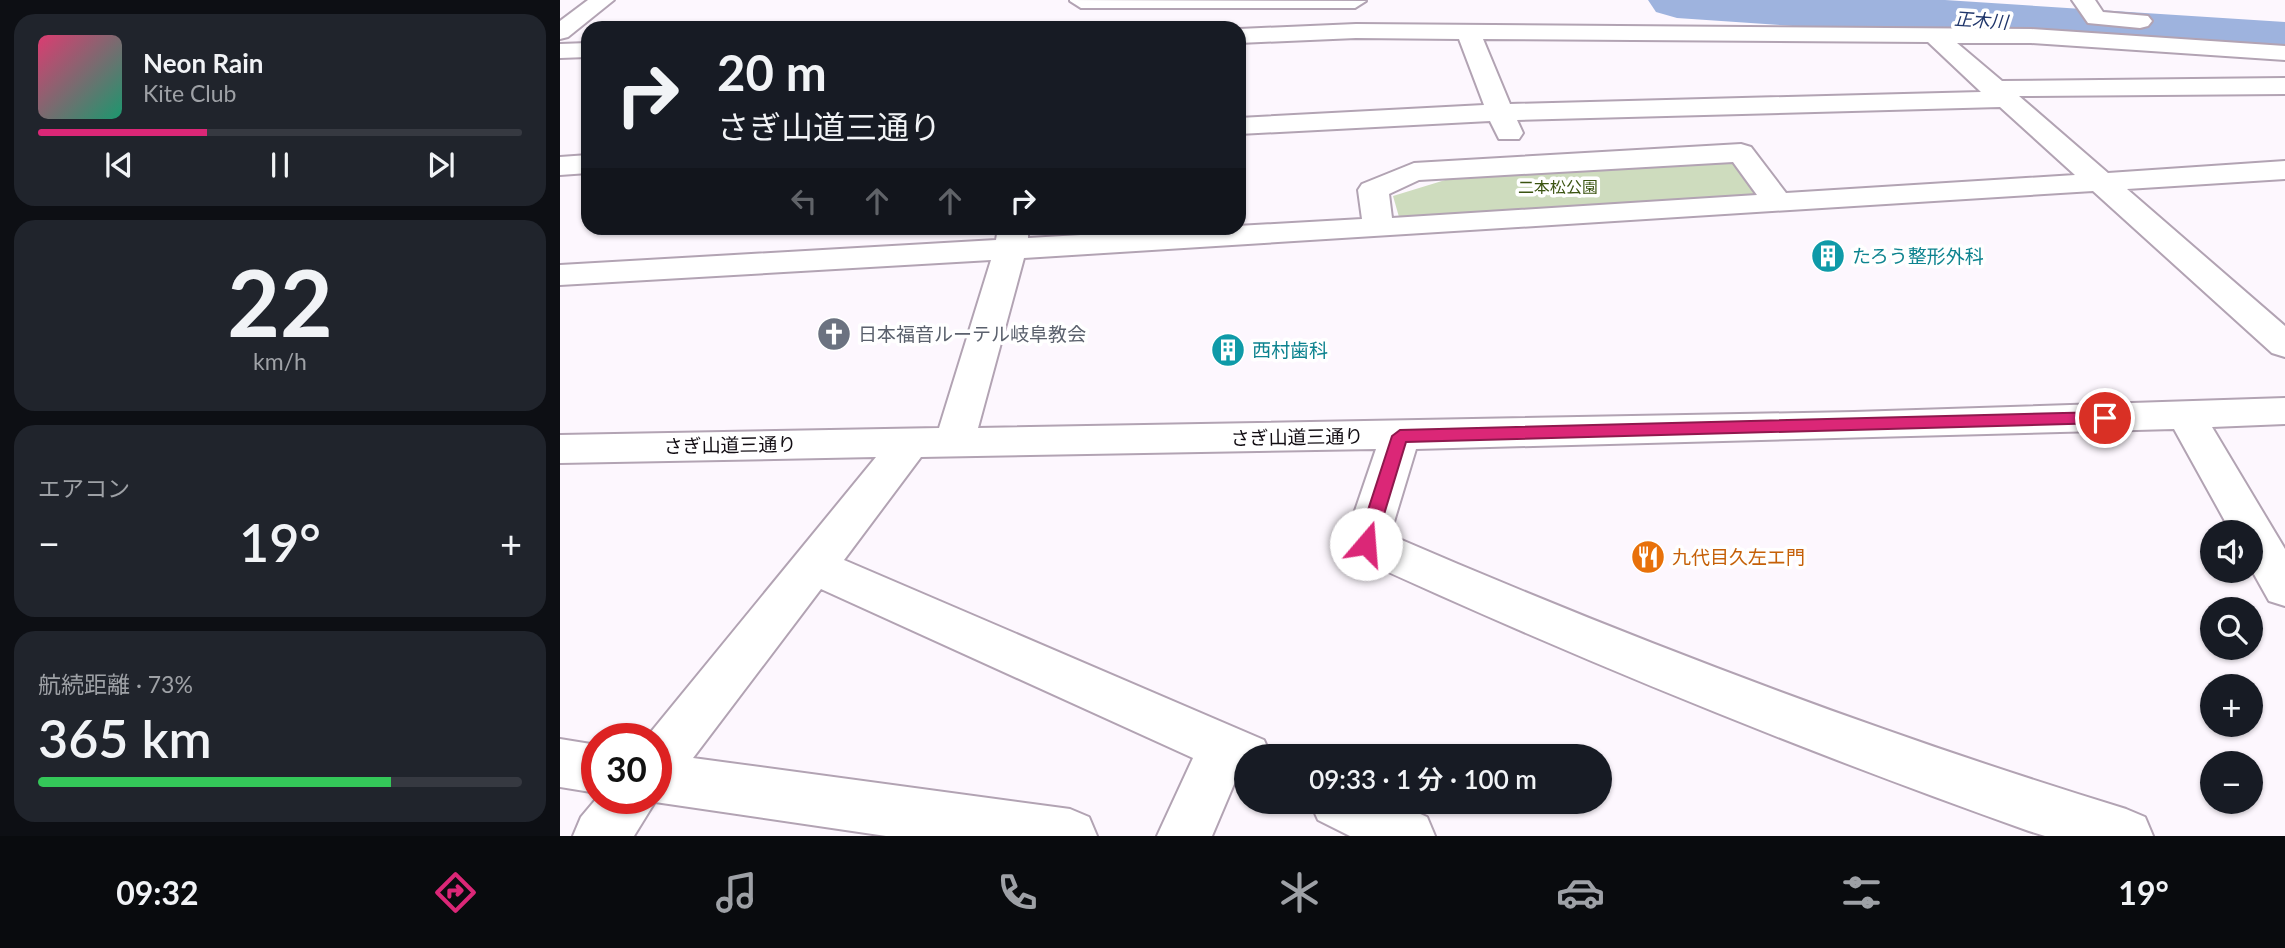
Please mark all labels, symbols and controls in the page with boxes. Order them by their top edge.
water label: 正木川 [1953,7,2011,33]
text: 20 m [717,43,827,101]
text: Neon Rain [143,47,263,79]
icon: right [602,49,693,140]
text: Kite Club [143,79,236,107]
text: さぎ山道三通り [717,107,941,146]
icon: previous [100,146,138,184]
icon: pause [261,146,299,184]
icon: next [422,146,460,184]
park label: 二本松公園 [1518,177,1598,196]
icon: left [785,182,823,220]
icon: ahead [858,182,896,220]
icon: ahead [931,182,969,220]
icon: right [1004,182,1042,220]
building icon: たろう整形外科 [1809,237,1847,275]
place label: たろう整形外科 [1852,244,1984,267]
text: 22 [227,247,333,356]
church icon: 日本福音ルーテル岐阜教会 [815,315,853,353]
place label: 日本福音ルーテル岐阜教会 [858,322,1086,345]
building icon: 西村歯科 [1209,331,1247,369]
place label: 西村歯科 [1252,338,1328,361]
text: km/h [253,347,307,375]
pin [2075,388,2135,448]
icon: arrive [2086,399,2124,437]
street label: さぎ山道三通り [1230,424,1364,449]
street label: さぎ山道三通り [663,432,797,457]
text: エアコン [38,474,130,502]
position arrow [1329,507,1403,581]
text: 19° [239,511,321,573]
text: − [38,520,60,566]
text: + [500,520,522,566]
map controls [2200,520,2263,814]
button: sound [2200,520,2263,583]
restaurant icon: 九代目久左エ門 [1629,538,1667,576]
place label: 九代目久左エ門 [1672,545,1805,568]
button: search [2200,597,2263,660]
text: 航続距離 · 73% [38,670,193,698]
button: + [2200,674,2263,737]
text: 365 km [38,707,212,769]
speed limit sign: 30 [581,723,672,814]
button: − [2200,751,2263,814]
text: 09:33 · 1 分 · 100 m [1309,763,1537,795]
icon: directions [431,868,480,917]
icon: music [712,868,761,917]
icon: phone [993,868,1042,917]
icon: climate [1275,868,1324,917]
icon: car [1556,868,1605,917]
icon: filters [1837,868,1886,917]
text: 09:32 [116,873,199,912]
text: 19° [2118,873,2169,912]

